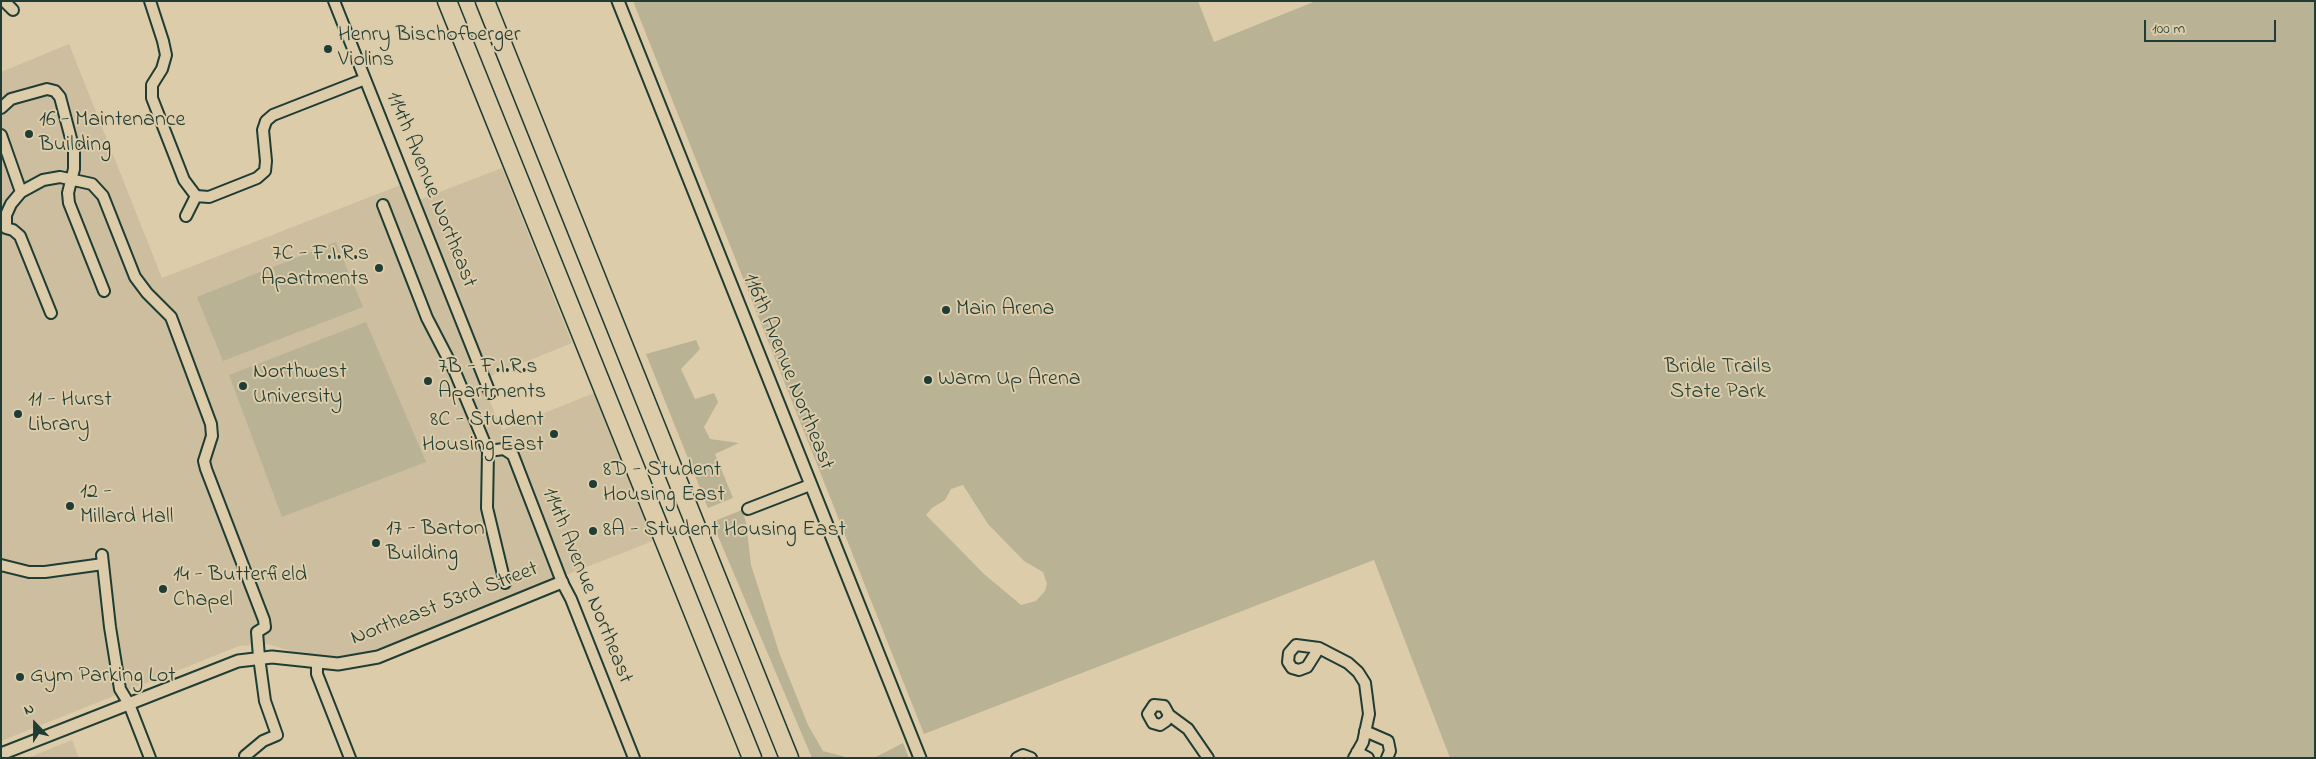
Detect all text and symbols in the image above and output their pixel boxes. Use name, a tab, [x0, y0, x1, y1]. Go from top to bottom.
scale bar	[2146, 10, 2278, 42]
text: 100 m	[2152, 18, 2185, 40]
place label: Henry Bischofberger Violins	[338, 23, 521, 74]
marker: Henry Bischofberger Violins	[322, 43, 334, 55]
street label: 114th Avenue Northeast	[379, 88, 481, 292]
place label: 16 - Maintenance Building	[39, 108, 185, 160]
marker: 16 - Maintenance Building	[23, 128, 35, 140]
place label: 7C - F.I.R.s Apartments	[261, 242, 369, 294]
marker: 7C - F.I.R.s Apartments	[373, 262, 385, 274]
street label: 116th Avenue Northeast	[736, 270, 838, 474]
place label: Main Arena	[956, 297, 1054, 323]
marker: Main Arena	[940, 304, 952, 316]
place label: 7B - F.I.R.s Apartments	[438, 355, 546, 406]
park label: Bridle Trails State Park	[1664, 355, 1772, 406]
place label: Northwest University	[253, 360, 347, 412]
place label: Warm Up Arena	[938, 367, 1081, 393]
marker: Warm Up Arena	[922, 374, 934, 386]
marker: 7B - F.I.R.s Apartments	[422, 375, 434, 387]
marker: Northwest University	[237, 380, 249, 392]
place label: 11 - Hurst Library	[28, 388, 112, 440]
marker: 11 - Hurst Library	[12, 408, 24, 420]
place label: 8C - Student Housing East	[422, 408, 544, 460]
marker: 8C - Student Housing East	[548, 428, 560, 440]
place label: 8D - Student Housing East	[603, 458, 725, 510]
marker: 8D - Student Housing East	[587, 478, 599, 490]
place label: 12 - Millard Hall	[80, 480, 173, 532]
street label: 114th Avenue Northeast	[535, 484, 637, 688]
marker: 12 - Millard Hall	[64, 500, 76, 512]
place label: 17 - Barton Building	[386, 517, 484, 568]
place label: 8A - Student Housing East	[603, 518, 846, 544]
marker: 8A - Student Housing East	[587, 525, 599, 537]
marker: 17 - Barton Building	[370, 537, 382, 549]
street label: Northeast 53rd Street	[348, 557, 542, 653]
place label: 14 - Butterfield Chapel	[173, 563, 307, 614]
marker: 14 - Butterfield Chapel	[157, 583, 169, 595]
place label: Gym Parking Lot	[30, 664, 176, 690]
marker: Gym Parking Lot	[14, 671, 26, 683]
text: N	[21, 698, 38, 721]
north arrow	[10, 699, 60, 749]

